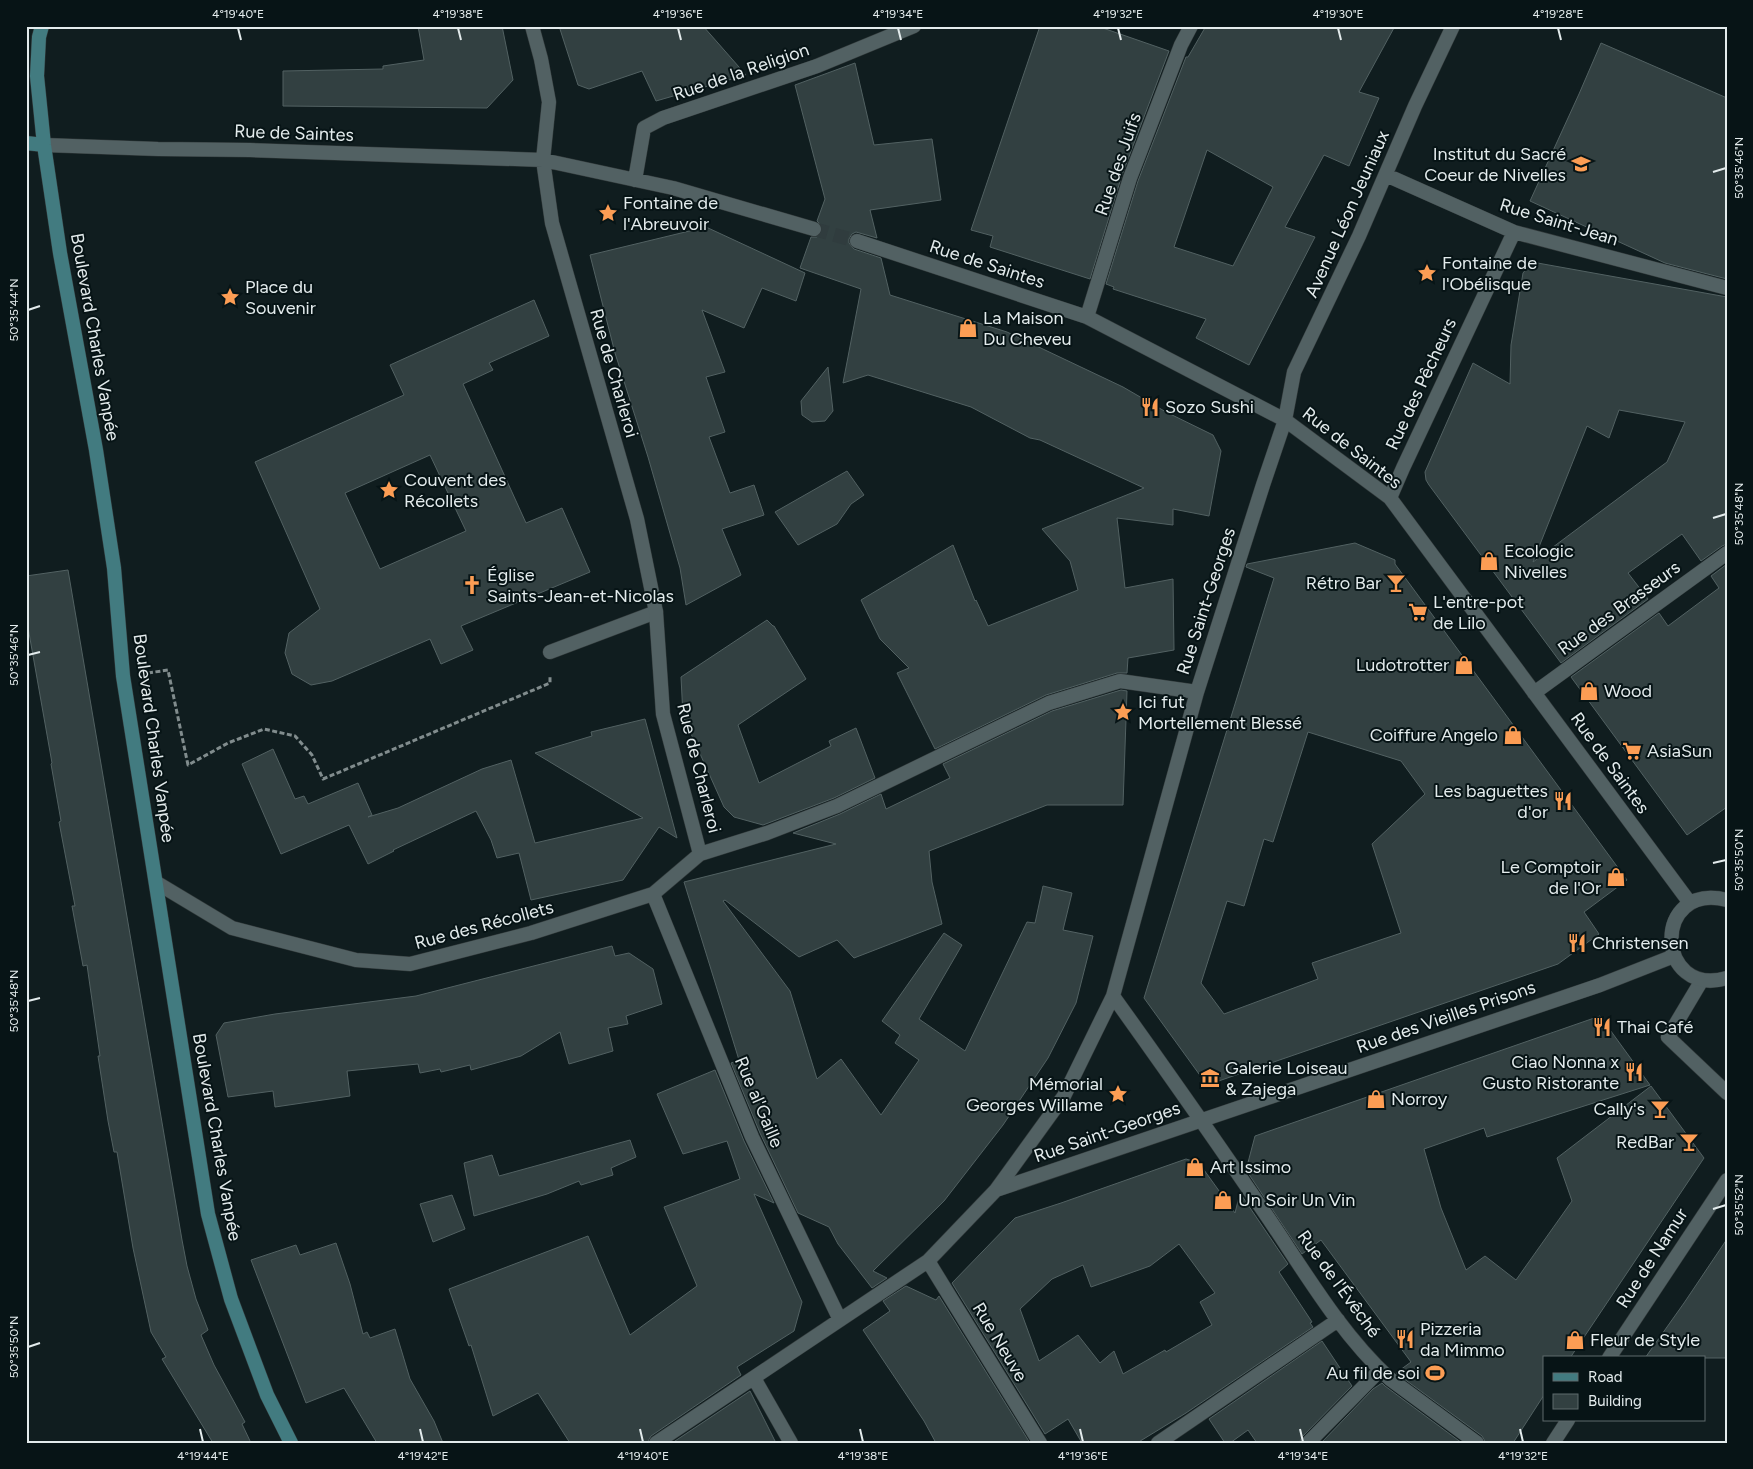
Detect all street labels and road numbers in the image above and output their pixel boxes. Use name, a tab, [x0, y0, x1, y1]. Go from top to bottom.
street label: Rue de la Religion	[670, 38, 812, 106]
street label: Rue des Juifs	[1090, 110, 1146, 218]
street label: Rue de Saintes	[234, 120, 354, 146]
street label: Avenue Léon Jeuniaux	[1300, 127, 1394, 301]
street label: Rue Saint-Jean	[1497, 194, 1621, 250]
street label: Boulevard Charles Vanpée	[66, 231, 124, 443]
street label: Rue de Saintes	[927, 235, 1047, 293]
street label: Rue de Charleroi	[585, 306, 643, 440]
street label: Rue des Pêcheurs	[1381, 315, 1461, 453]
street label: Rue de Saintes	[1298, 402, 1406, 494]
street label: Rue Saint-Georges	[1172, 525, 1240, 677]
street label: Rue des Brasseurs	[1553, 556, 1685, 660]
street label: Boulevard Charles Vanpée	[128, 632, 180, 844]
street label: Rue de Charleroi	[672, 701, 726, 835]
street label: Rue de Saintes	[1566, 708, 1654, 818]
street label: Rue des Récollets	[412, 896, 556, 954]
street label: Rue des Vieilles Prisons	[1354, 976, 1538, 1058]
street label: Boulevard Charles Vanpée	[188, 1031, 246, 1243]
street label: Rue al'Gaille	[730, 1053, 788, 1151]
street label: Rue Saint-Georges	[1031, 1097, 1183, 1167]
street label: Rue de Namur	[1611, 1204, 1693, 1312]
street label: Rue de l'Évêché	[1293, 1226, 1385, 1342]
street label: Rue Neuve	[968, 1298, 1032, 1386]

